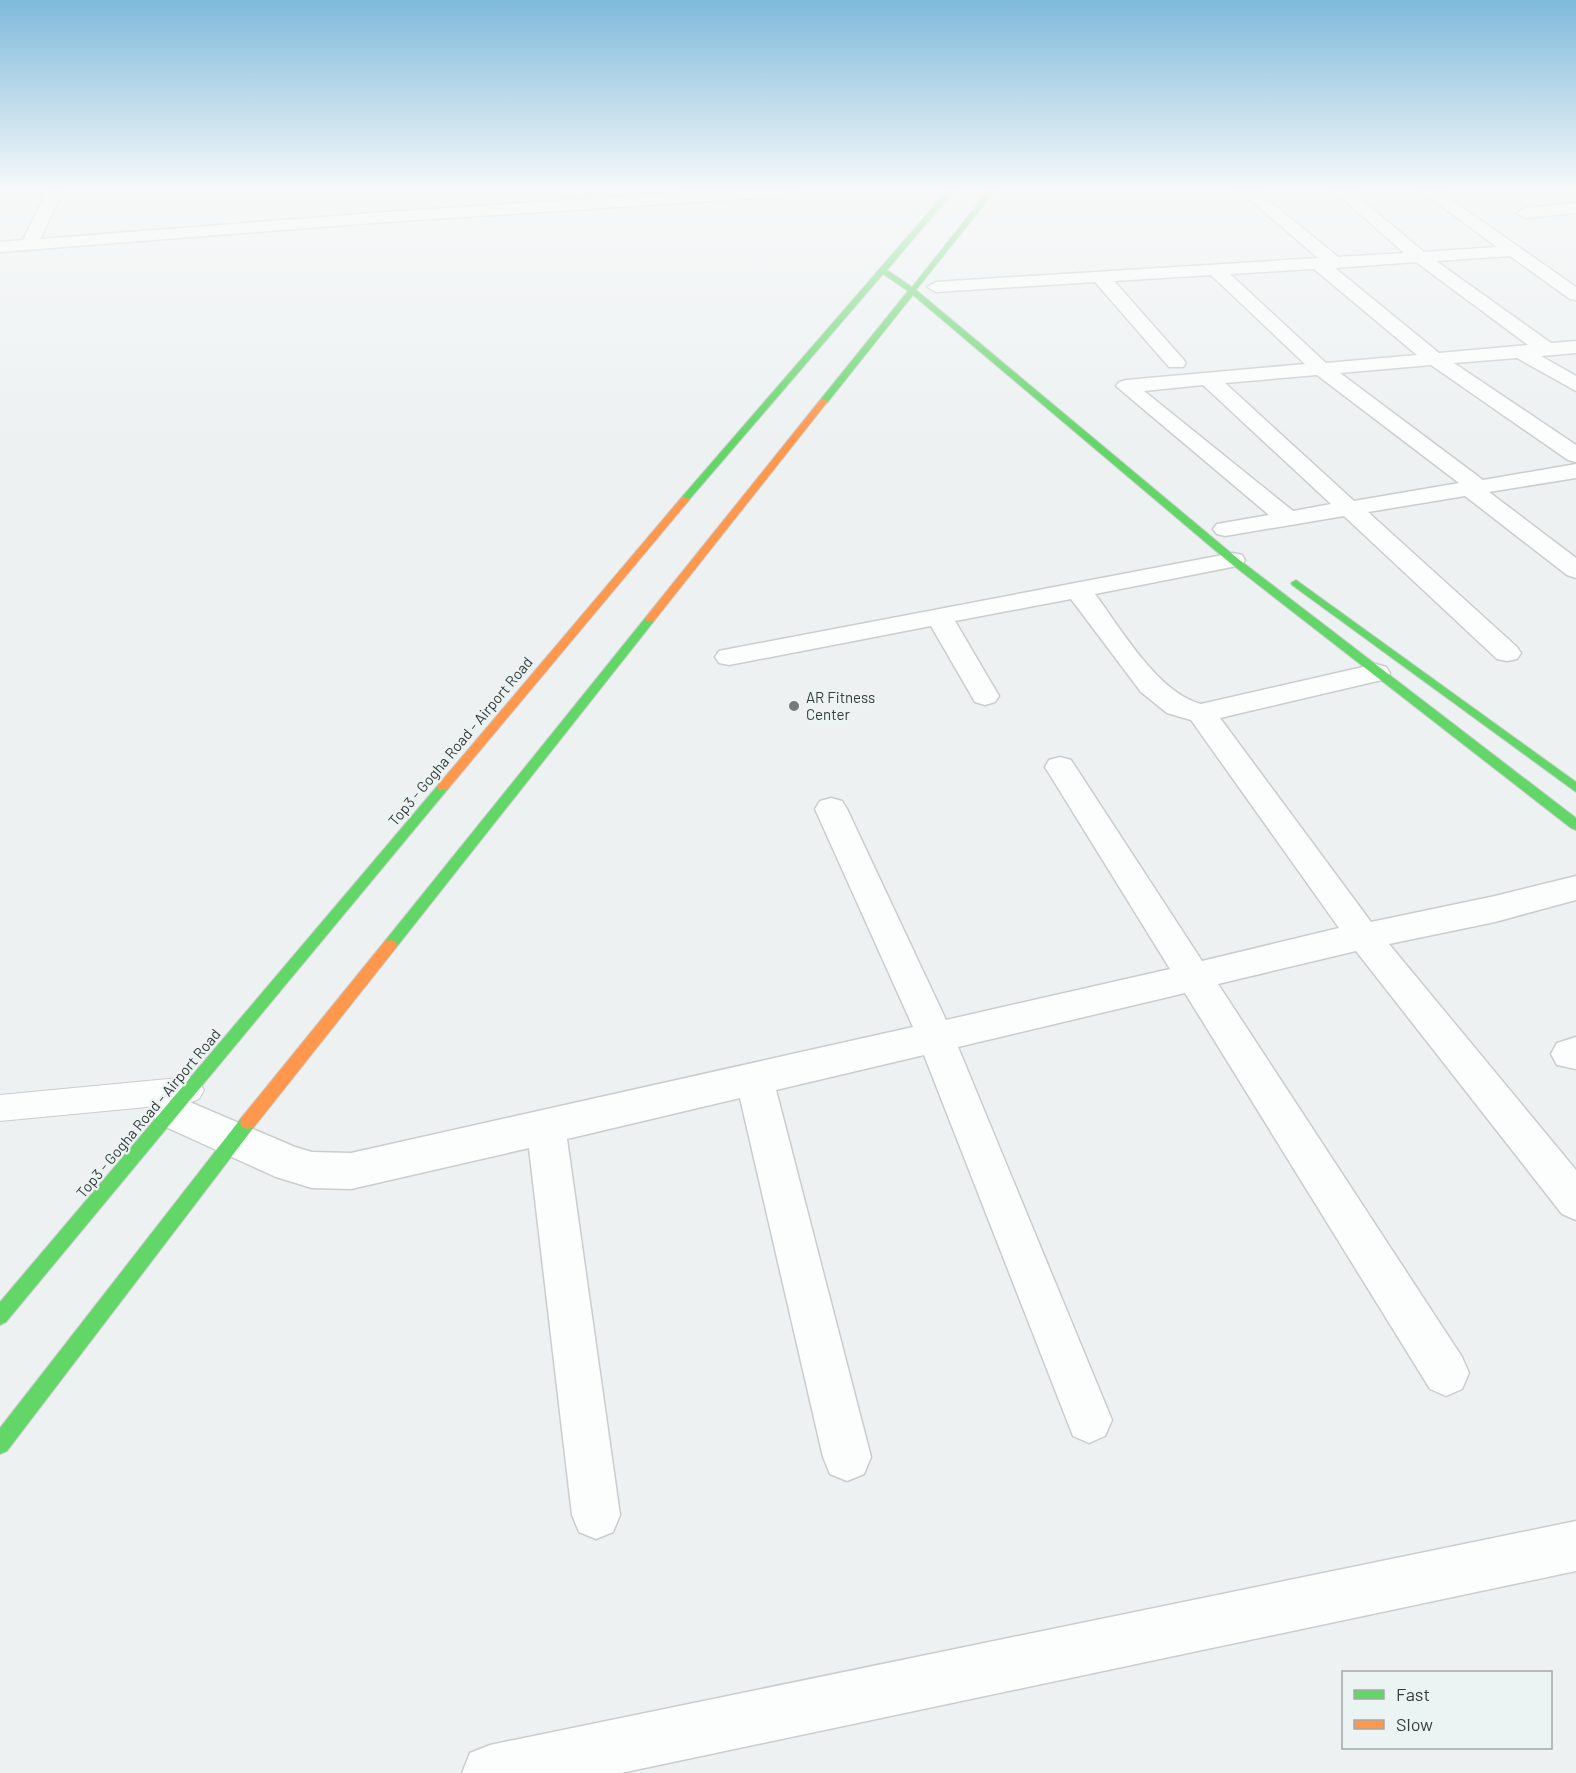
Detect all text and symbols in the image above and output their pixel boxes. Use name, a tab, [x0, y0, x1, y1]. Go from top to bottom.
street label: Top3 - Gogha Road - Airport Road	[384, 653, 536, 829]
place label: AR Fitness Center	[806, 688, 875, 723]
marker: AR Fitness Center	[787, 699, 801, 713]
street label: Top3 - Gogha Road - Airport Road	[72, 1025, 224, 1201]
legend	[1342, 1671, 1552, 1749]
text: Fast	[1396, 1683, 1430, 1705]
text: Slow	[1396, 1713, 1433, 1735]

